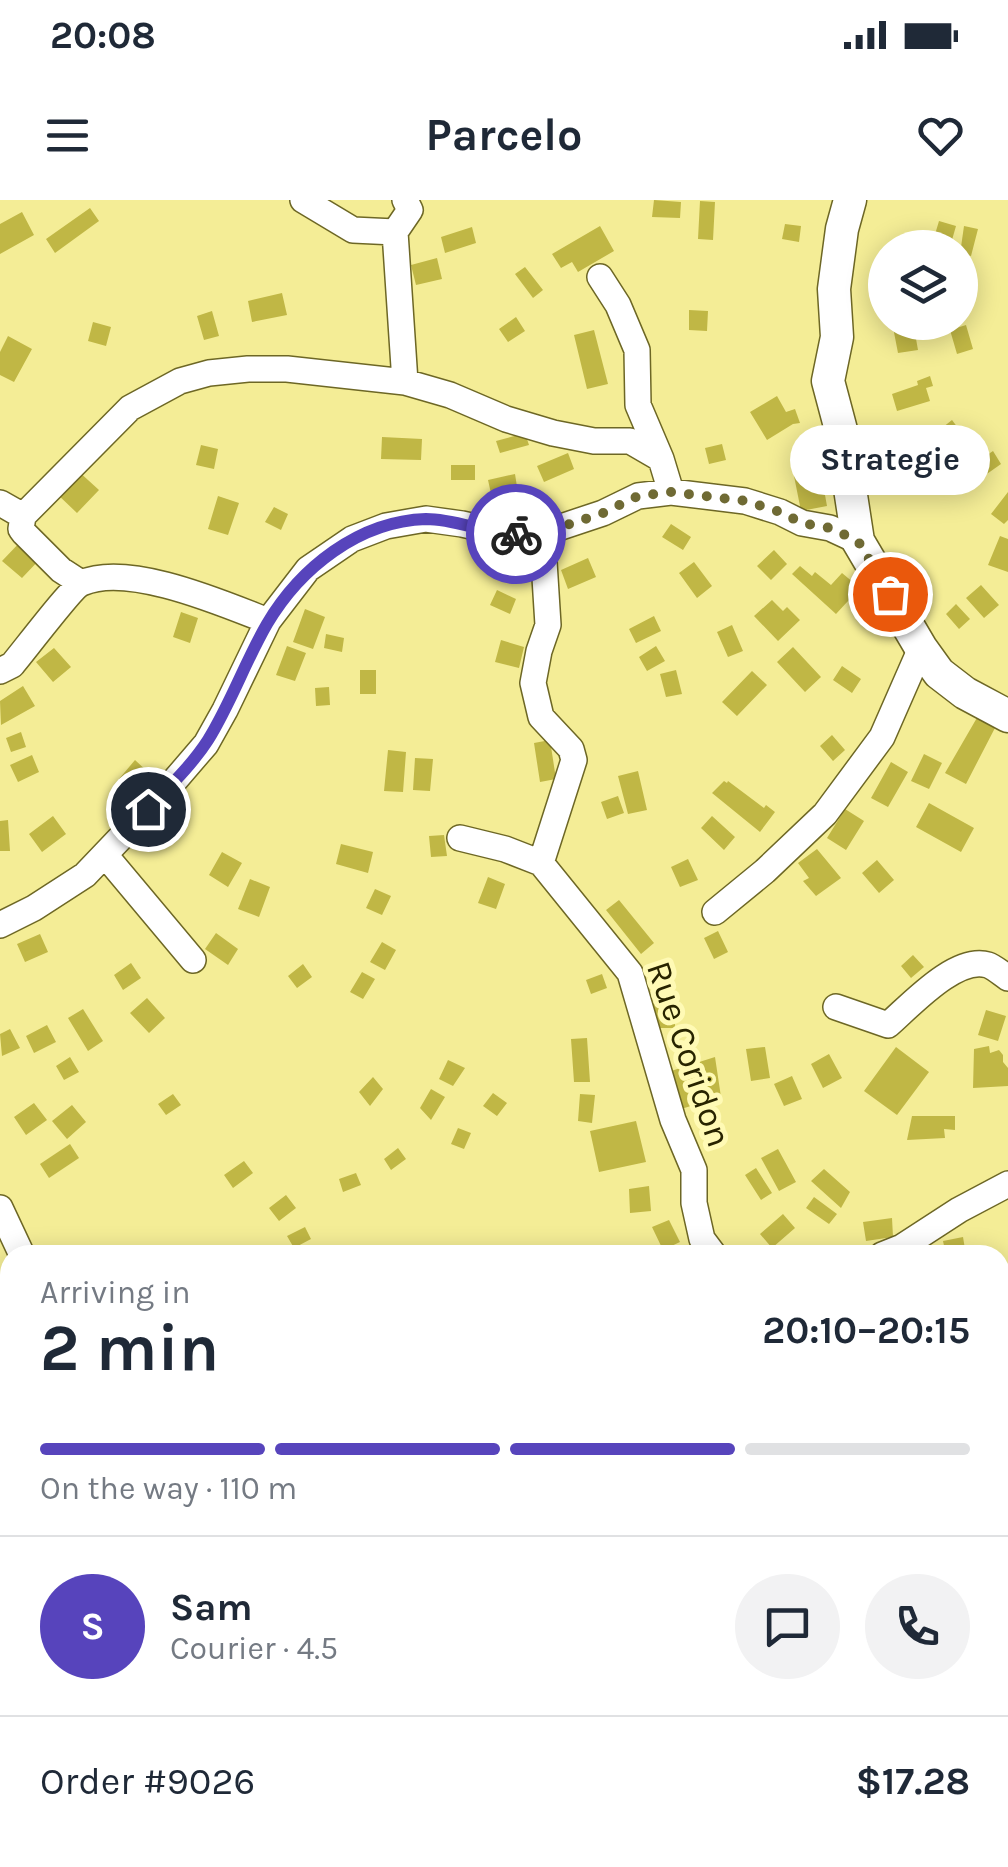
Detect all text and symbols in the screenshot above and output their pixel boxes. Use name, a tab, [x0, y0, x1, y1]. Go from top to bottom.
text: 20:08	[50, 13, 156, 58]
icon: menu	[40, 108, 95, 163]
icon: heart	[913, 108, 968, 163]
text: Parcelo	[426, 109, 582, 161]
map controls	[868, 230, 978, 340]
button: layers	[868, 230, 978, 340]
callout: Strategie	[790, 424, 990, 494]
text: Strategie	[820, 441, 960, 478]
courier	[466, 484, 566, 584]
icon: bike	[489, 507, 544, 562]
pin	[848, 552, 933, 637]
icon: bag	[863, 567, 918, 622]
pin	[106, 767, 191, 852]
icon: home	[121, 782, 176, 837]
street label: Rue Coridon	[638, 956, 740, 1152]
text: Arriving in	[40, 1274, 191, 1311]
text: 20:10–20:15	[762, 1308, 970, 1353]
text: 2 min	[40, 1310, 219, 1386]
text: On the way · 110 m	[40, 1470, 297, 1507]
button: chat	[735, 1574, 840, 1679]
button: phone	[865, 1574, 970, 1679]
text: Sam	[170, 1585, 253, 1630]
text: S	[80, 1604, 105, 1649]
text: Courier · 4.5	[170, 1630, 338, 1667]
text: Order #9026	[40, 1759, 255, 1804]
text: $17.28	[856, 1759, 970, 1804]

